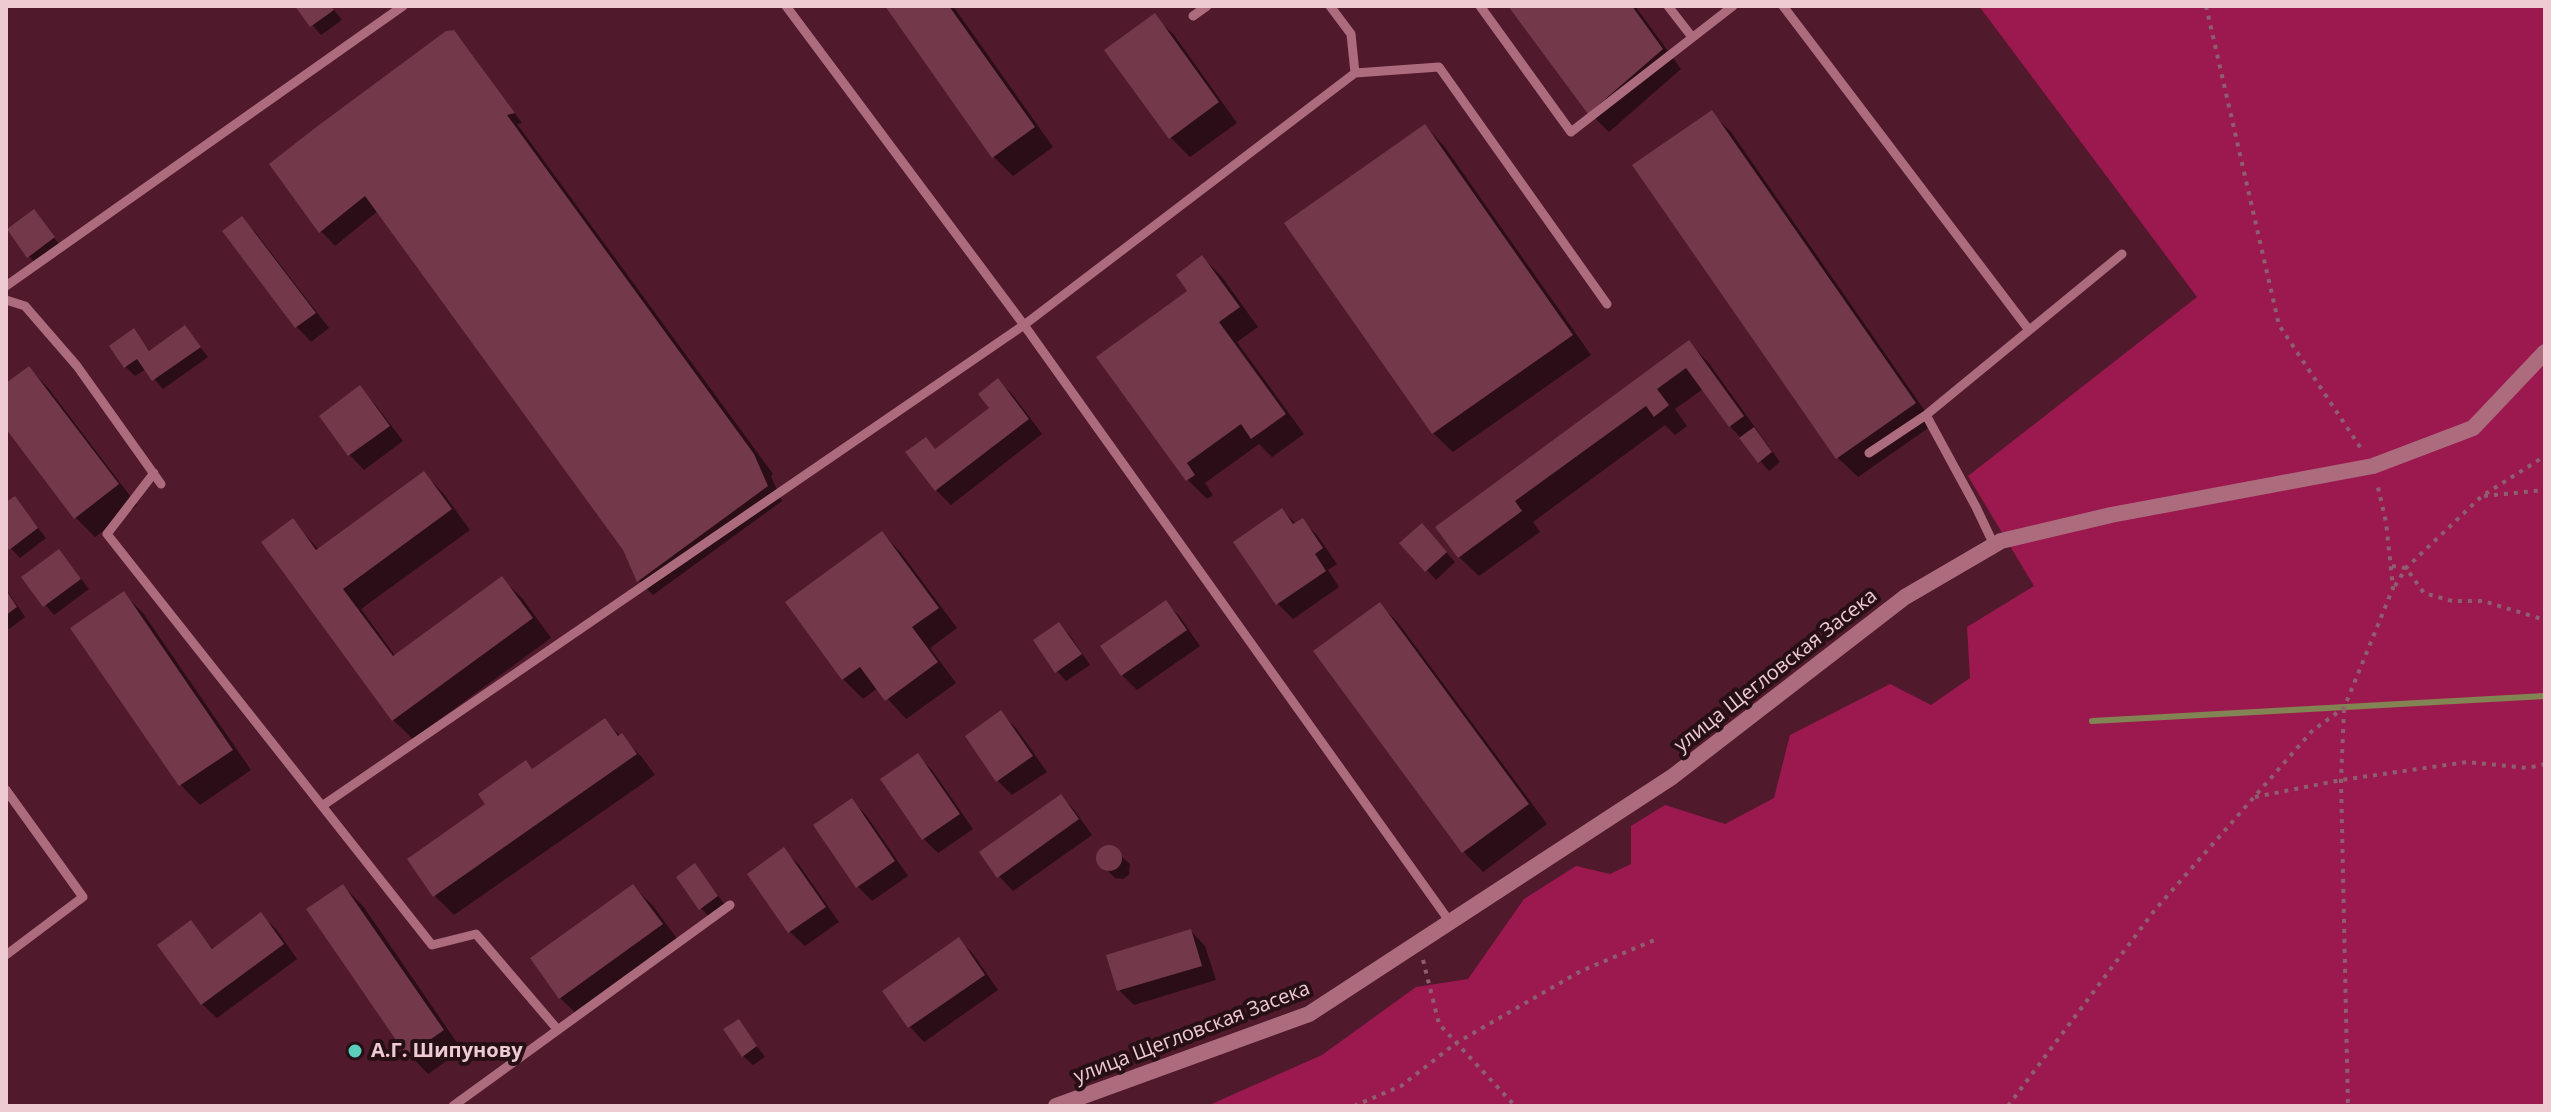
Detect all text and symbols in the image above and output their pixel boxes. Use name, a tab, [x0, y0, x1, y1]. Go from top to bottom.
street label: улица Щегловская Засека	[1670, 584, 1882, 758]
street label: улица Щегловская Засека	[1071, 977, 1313, 1089]
place label: А.Г. Шипунову	[371, 1039, 523, 1063]
marker: А.Г. Шипунову	[346, 1042, 364, 1060]

